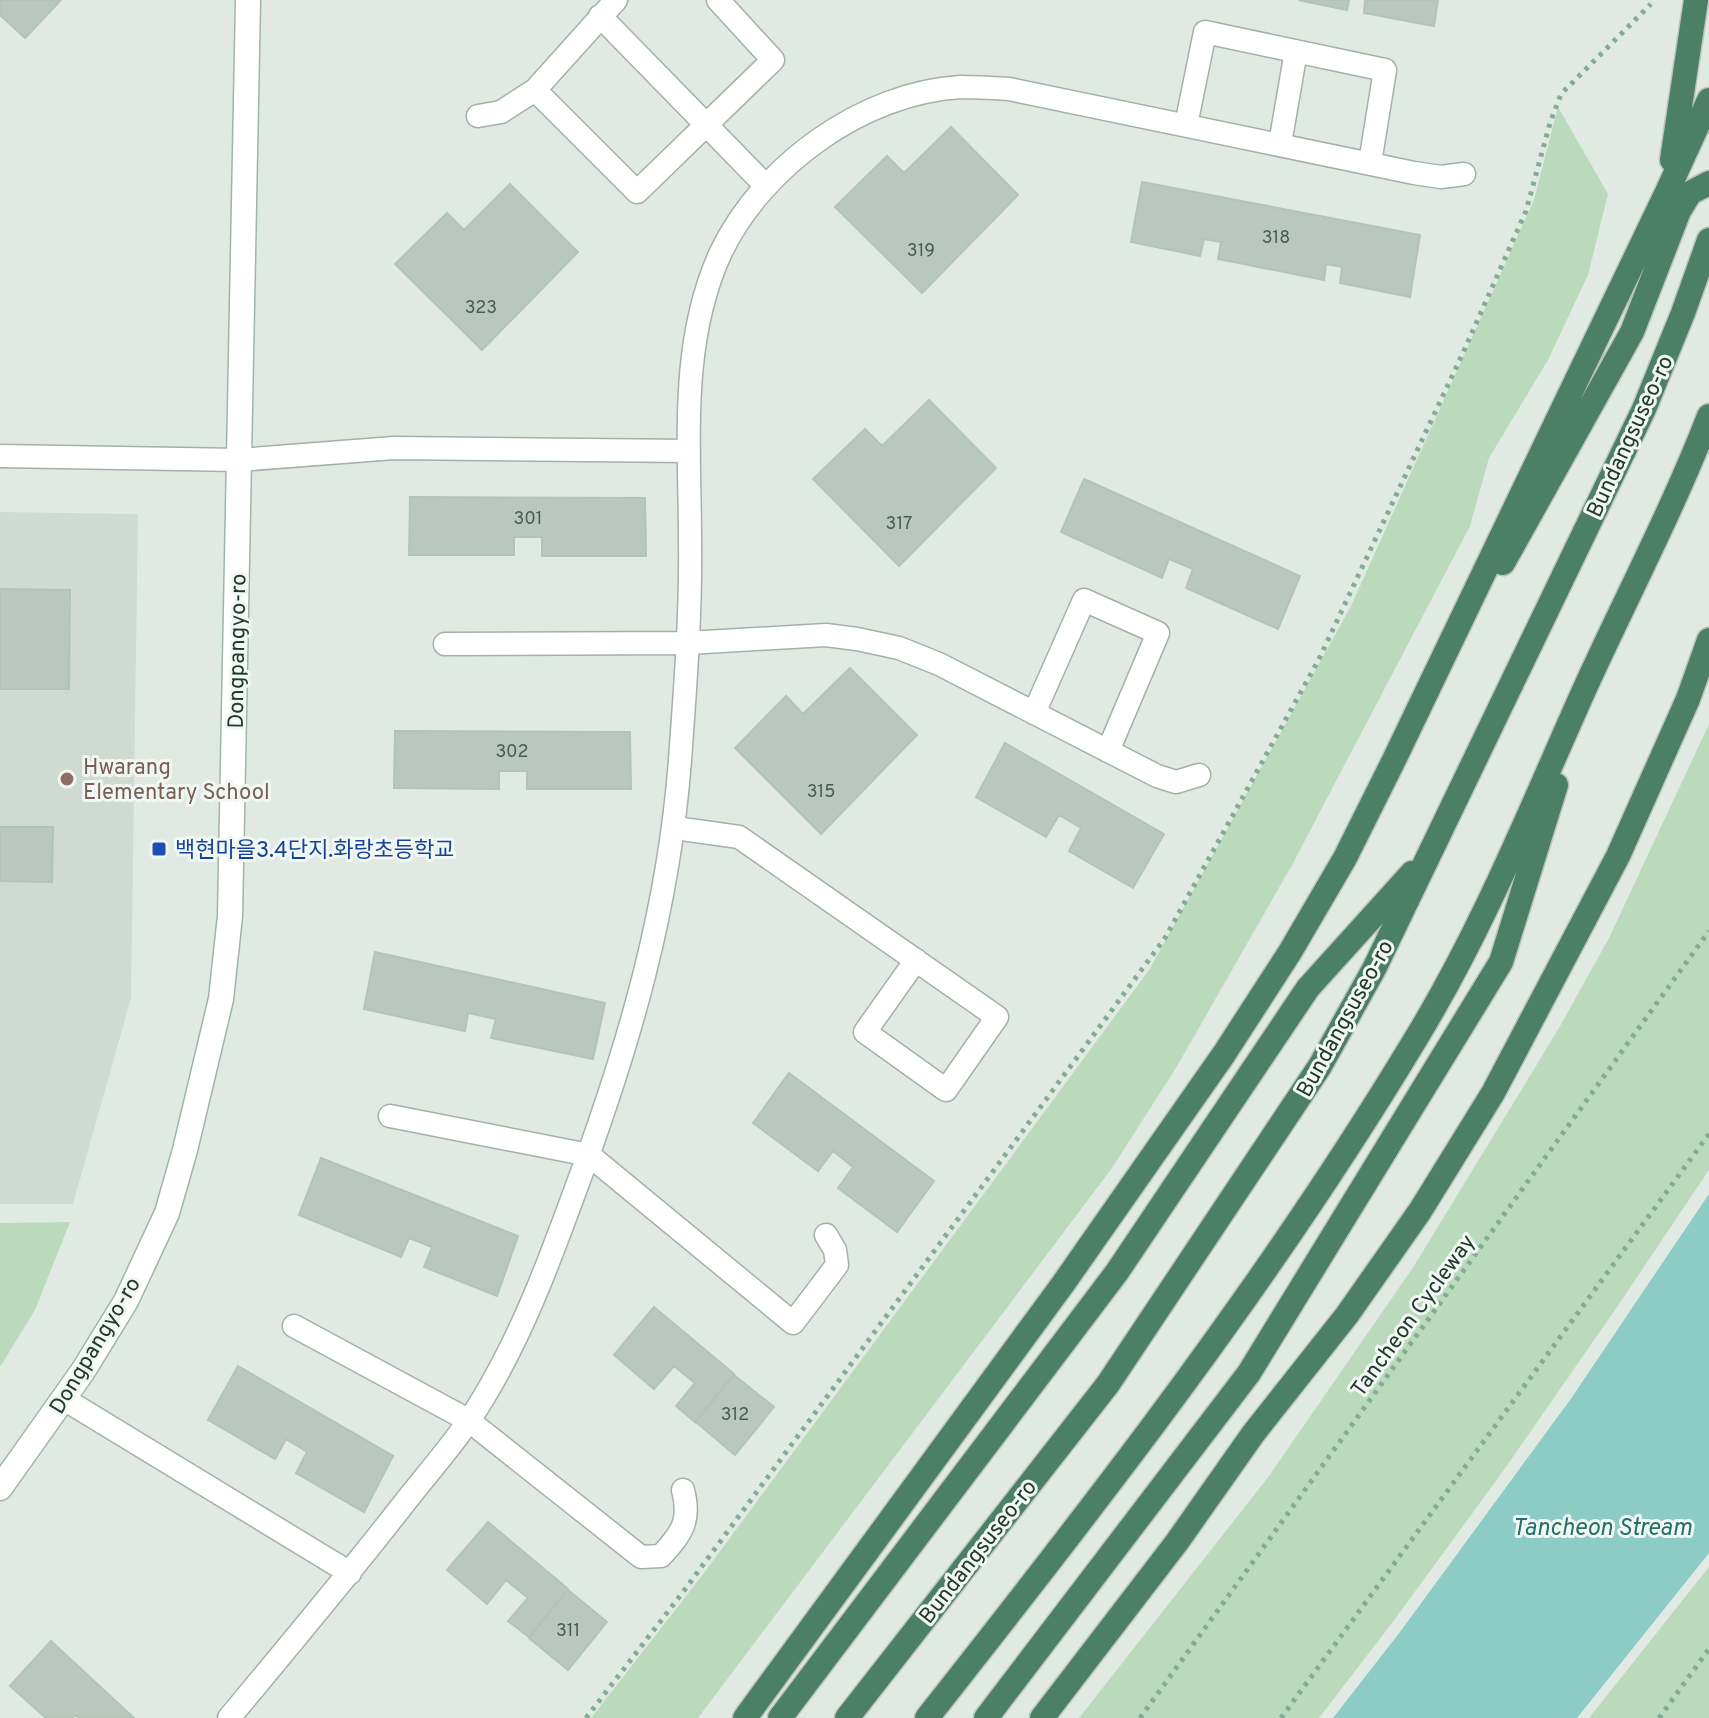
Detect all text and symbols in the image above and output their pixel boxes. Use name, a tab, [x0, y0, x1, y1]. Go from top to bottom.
house number: 318	[1262, 227, 1290, 250]
house number: 319	[907, 240, 935, 263]
house number: 323	[465, 297, 497, 320]
street label: Bundangsuseo-ro	[1582, 352, 1681, 522]
house number: 301	[514, 508, 542, 531]
house number: 317	[886, 513, 912, 536]
street label: Dongpangyo-ro	[224, 573, 253, 729]
house number: 302	[495, 741, 529, 764]
place label: Hwarang Elementary School	[83, 755, 270, 807]
marker: Hwarang Elementary School	[58, 770, 76, 788]
house number: 315	[807, 781, 835, 804]
place label: 백현마을3.4단지.화랑초등학교	[175, 838, 455, 865]
marker: 백현마을3.4단지.화랑초등학교	[150, 840, 168, 858]
street label: Bundangsuseo-ro	[1292, 936, 1400, 1102]
street label: Tancheon Cycleway	[1346, 1230, 1482, 1403]
street label: Dongpangyo-ro	[45, 1273, 148, 1420]
house number: 312	[721, 1404, 749, 1427]
street label: Bundangsuseo-ro	[914, 1475, 1044, 1630]
water label: Tancheon Stream	[1512, 1514, 1692, 1544]
house number: 311	[556, 1620, 580, 1643]

